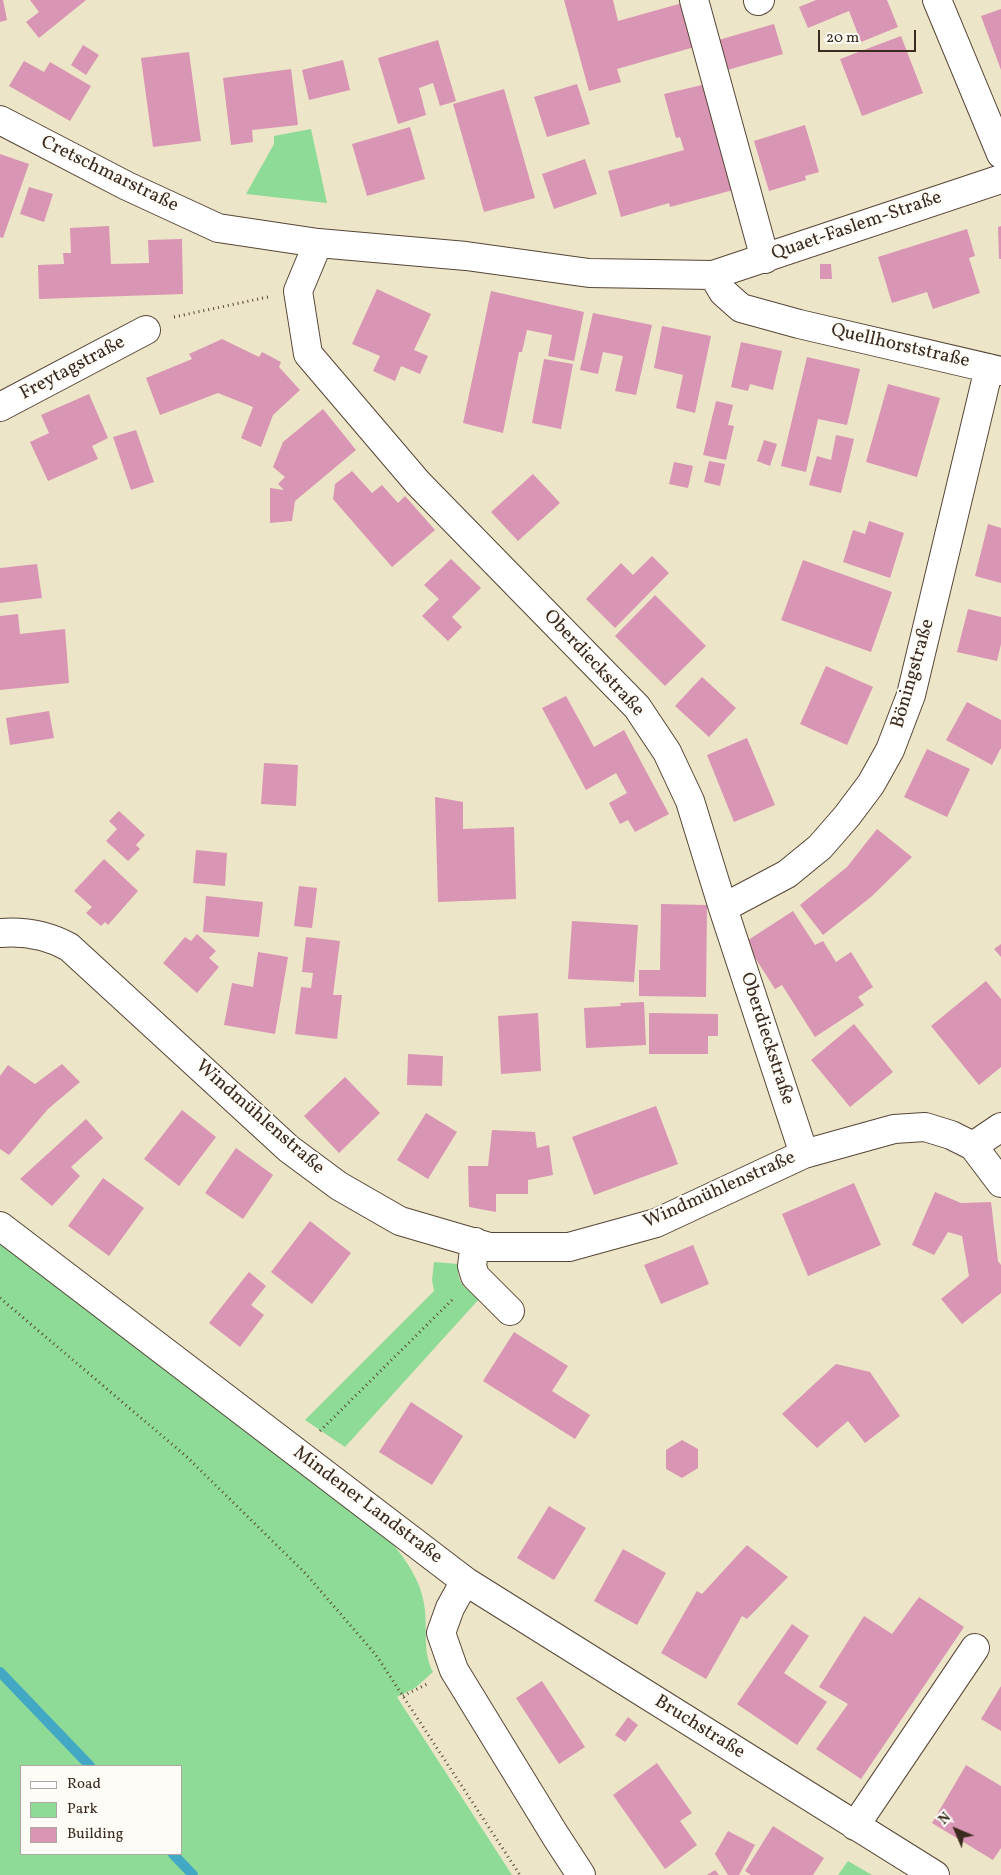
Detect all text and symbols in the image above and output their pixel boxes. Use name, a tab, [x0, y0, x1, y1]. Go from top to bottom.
scale bar	[821, 20, 918, 52]
text: 20 m	[826, 28, 859, 49]
street label: Cretschmarstraße	[36, 132, 182, 218]
street label: Quaet-Faslem-Straße	[769, 187, 945, 267]
street label: Quellhorststraße	[828, 320, 972, 374]
street label: Freytagstraße	[17, 332, 129, 406]
street label: Oberdieckstraße	[538, 606, 648, 722]
street label: Böningstraße	[888, 617, 940, 731]
street label: Oberdieckstraße	[734, 970, 798, 1108]
street label: Windmühlenstraße	[190, 1056, 328, 1180]
street label: Windmühlenstraße	[641, 1147, 799, 1235]
street label: Mindener Landstraße	[288, 1442, 446, 1570]
street label: Bruchstraße	[650, 1691, 748, 1765]
legend	[20, 1765, 182, 1855]
text: Road	[67, 1774, 101, 1795]
text: Park	[67, 1799, 98, 1820]
north arrow	[931, 1805, 981, 1855]
text: N	[935, 1809, 955, 1829]
text: Building	[67, 1824, 123, 1845]

